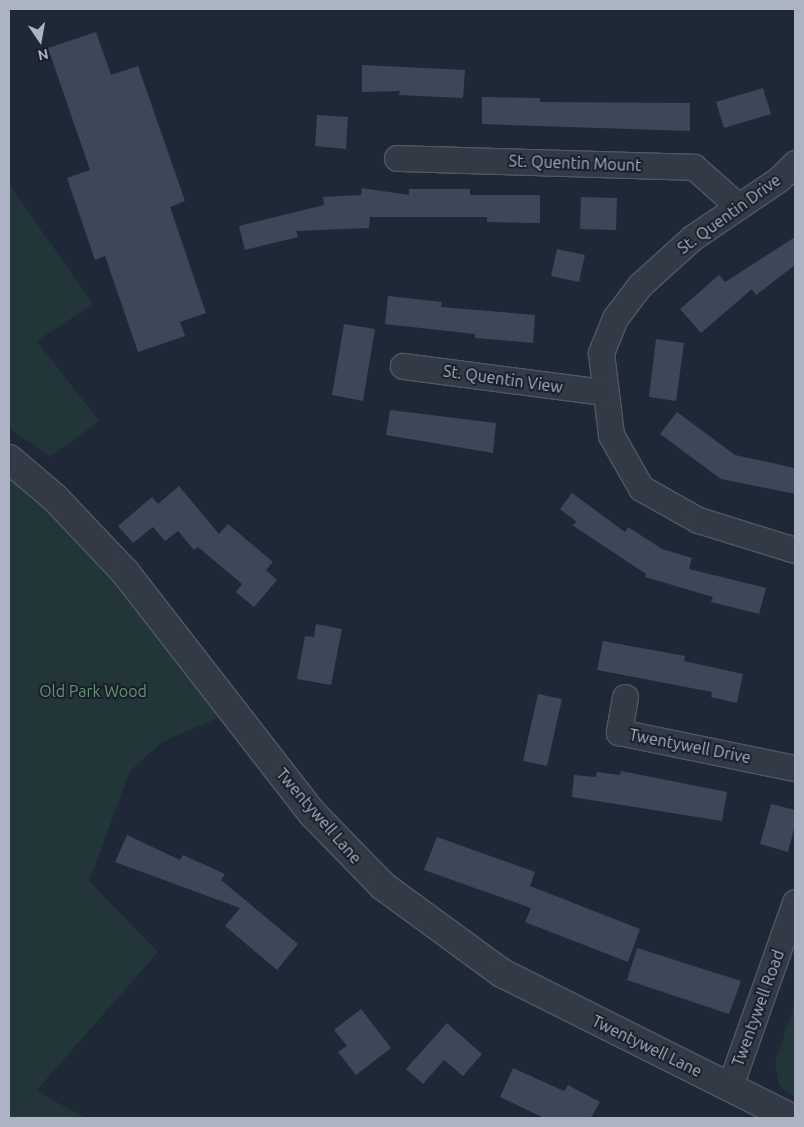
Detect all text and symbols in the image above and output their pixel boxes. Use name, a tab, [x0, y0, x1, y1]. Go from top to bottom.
north arrow	[15, 15, 65, 65]
text: N	[36, 46, 50, 64]
street label: St. Quentin Mount	[508, 151, 642, 175]
street label: St. Quentin Drive	[674, 170, 784, 258]
street label: St. Quentin View	[442, 361, 564, 397]
park label: Old Park Wood	[39, 681, 147, 701]
street label: Twentywell Drive	[628, 725, 752, 767]
street label: Twentywell Lane	[272, 764, 366, 868]
street label: Twentywell Road	[728, 947, 788, 1069]
street label: Twentywell Lane	[589, 1011, 705, 1081]

